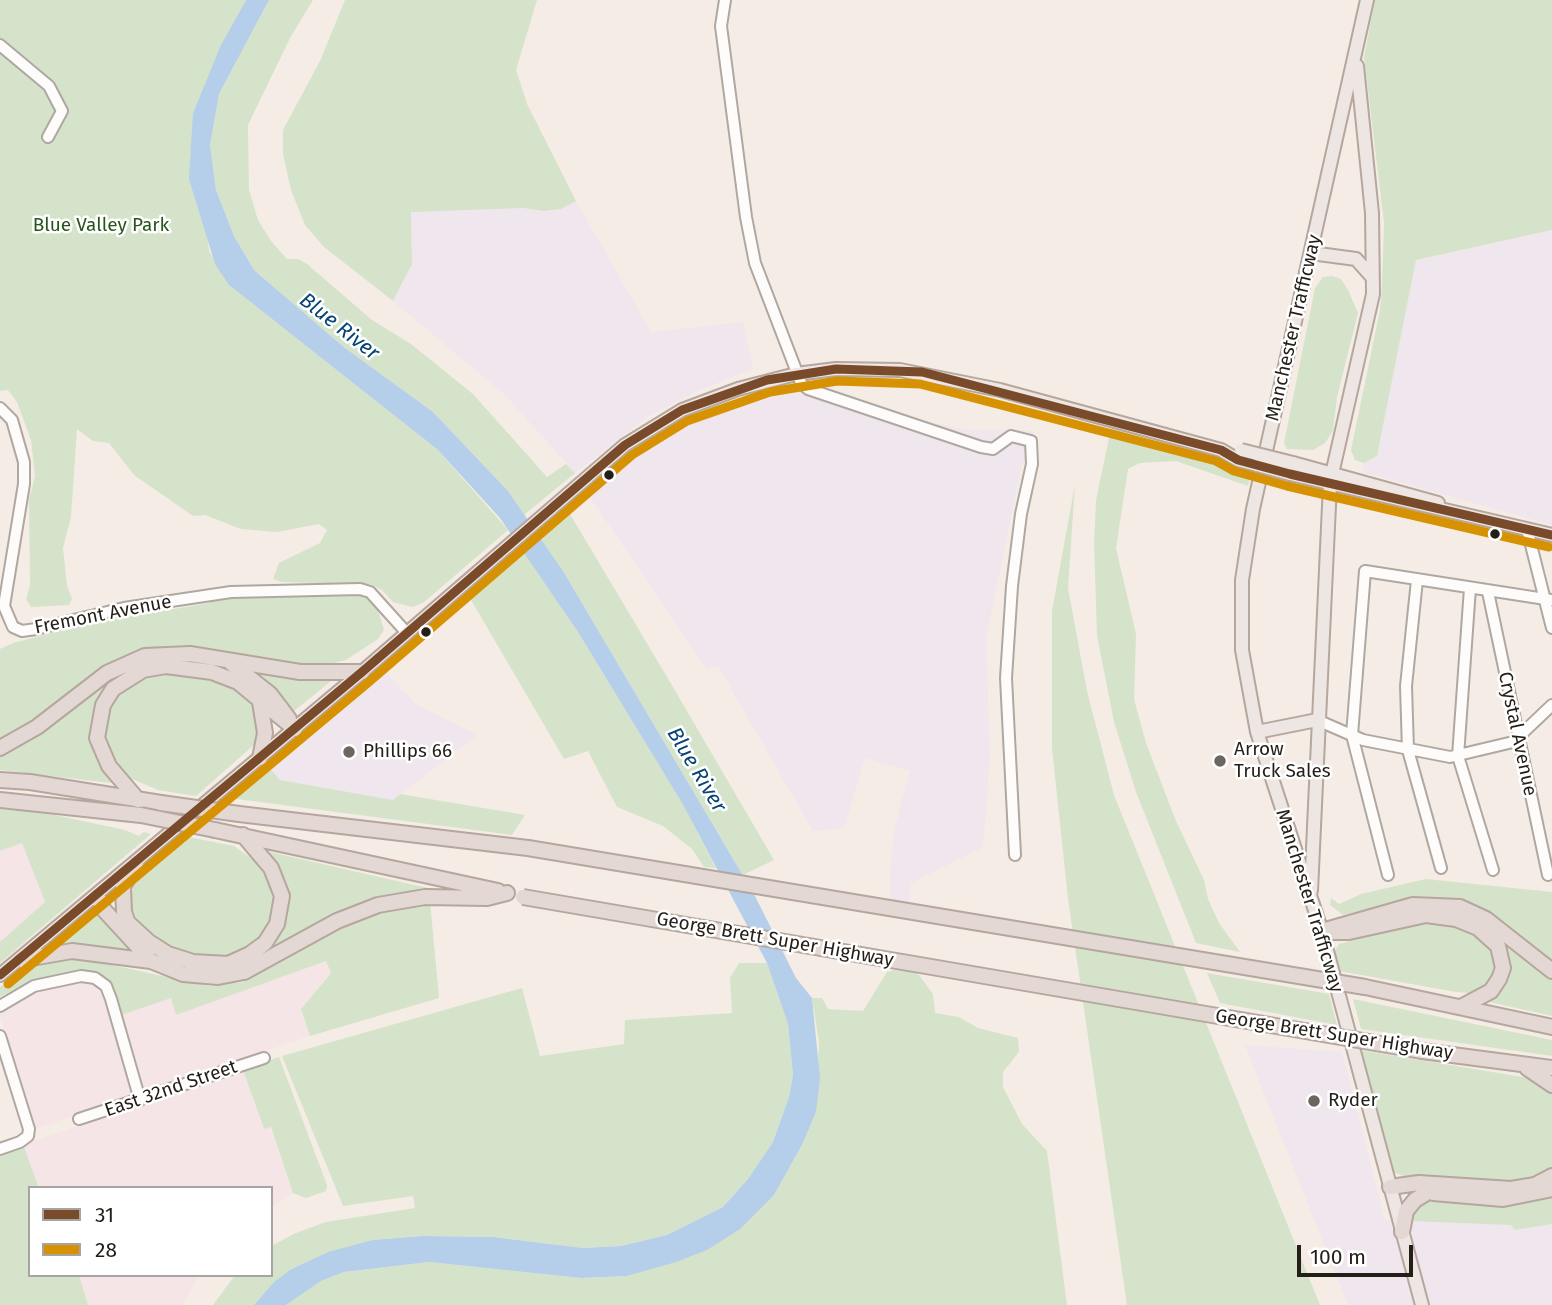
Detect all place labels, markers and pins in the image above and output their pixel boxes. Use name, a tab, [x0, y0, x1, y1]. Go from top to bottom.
unlabelled marker	[602, 468, 616, 482]
unlabelled marker	[1488, 527, 1502, 541]
unlabelled marker	[419, 625, 433, 639]
place label: Arrow Truck Sales	[1234, 739, 1331, 783]
place label: Phillips 66	[363, 741, 452, 763]
marker: Phillips 66	[341, 744, 357, 760]
marker: Arrow Truck Sales	[1212, 753, 1228, 769]
place label: Ryder	[1328, 1090, 1378, 1112]
marker: Ryder	[1306, 1093, 1322, 1109]

